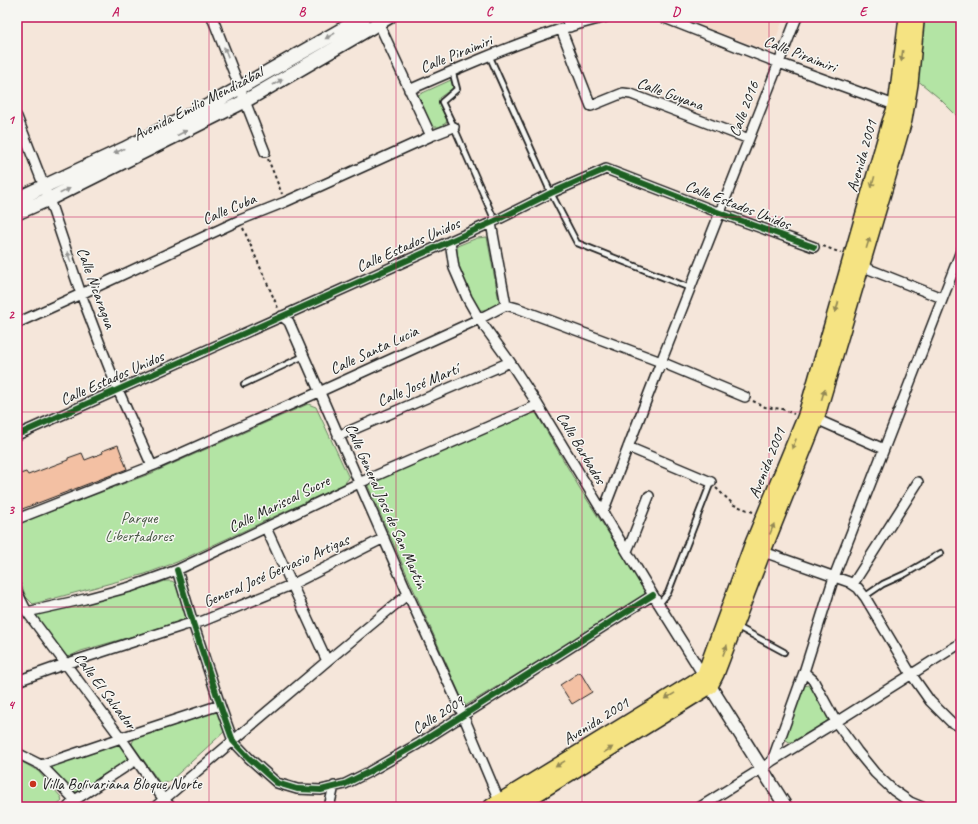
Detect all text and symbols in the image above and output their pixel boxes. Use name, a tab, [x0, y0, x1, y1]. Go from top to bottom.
text: A	[112, 4, 120, 20]
text: B	[299, 4, 307, 20]
text: C	[486, 4, 494, 20]
text: D	[672, 4, 681, 20]
text: E	[860, 4, 869, 20]
street label: Calle Piraimiri	[417, 30, 497, 78]
street label: Calle Piraimiri	[761, 31, 841, 78]
one-way arrow	[324, 33, 336, 40]
one-way arrow	[223, 46, 229, 58]
one-way arrow	[899, 50, 905, 62]
street label: Avenida Emilio Mendizábal	[130, 61, 269, 145]
street label: Calle Guyana	[634, 73, 707, 116]
one-way arrow	[272, 78, 284, 85]
street label: Calle 2016	[724, 78, 764, 140]
text: 1	[8, 112, 16, 128]
street label: Avenida 2001	[842, 117, 882, 194]
one-way arrow	[176, 130, 187, 136]
one-way arrow	[113, 148, 125, 154]
street label: Calle Estados Unidos	[682, 176, 795, 235]
one-way arrow	[870, 176, 876, 188]
one-way arrow	[59, 188, 71, 194]
street label: Calle Cuba	[199, 188, 260, 229]
street label: Calle Estados Unidos	[353, 213, 464, 277]
one-way arrow	[865, 237, 871, 249]
street label: Calle Nicaragua	[72, 245, 120, 332]
one-way arrow	[65, 251, 71, 263]
one-way arrow	[834, 301, 840, 313]
text: 2	[8, 307, 15, 323]
street label: Calle Santa Lucia	[327, 320, 422, 379]
street label: Calle Estados Unidos	[57, 346, 168, 410]
street label: Calle José Martí	[374, 358, 465, 411]
one-way arrow	[820, 388, 826, 400]
street label: Calle Barbados	[552, 408, 611, 489]
street label: Calle General José de San Martín	[341, 420, 432, 592]
street label: Avenida 2001	[744, 424, 790, 501]
one-way arrow	[790, 439, 796, 451]
street label: Calle Mariscal Sucre	[225, 470, 335, 537]
text: 3	[8, 502, 15, 518]
park label: Parque Libertadores	[105, 508, 175, 546]
one-way arrow	[769, 524, 775, 535]
street label: General José Gervasio Artigas	[200, 529, 353, 612]
one-way arrow	[722, 644, 728, 656]
street label: Calle El Salvador	[70, 649, 142, 735]
street label: Calle 2009	[408, 690, 469, 739]
street label: Avenida 2001	[559, 692, 633, 749]
one-way arrow	[664, 693, 676, 700]
text: 4	[8, 697, 16, 713]
one-way arrow	[602, 746, 614, 753]
one-way arrow	[554, 761, 566, 768]
place label: Villa Bolivariana Bloque Norte	[41, 774, 203, 794]
marker: Villa Bolivariana Bloque Norte	[28, 779, 38, 789]

